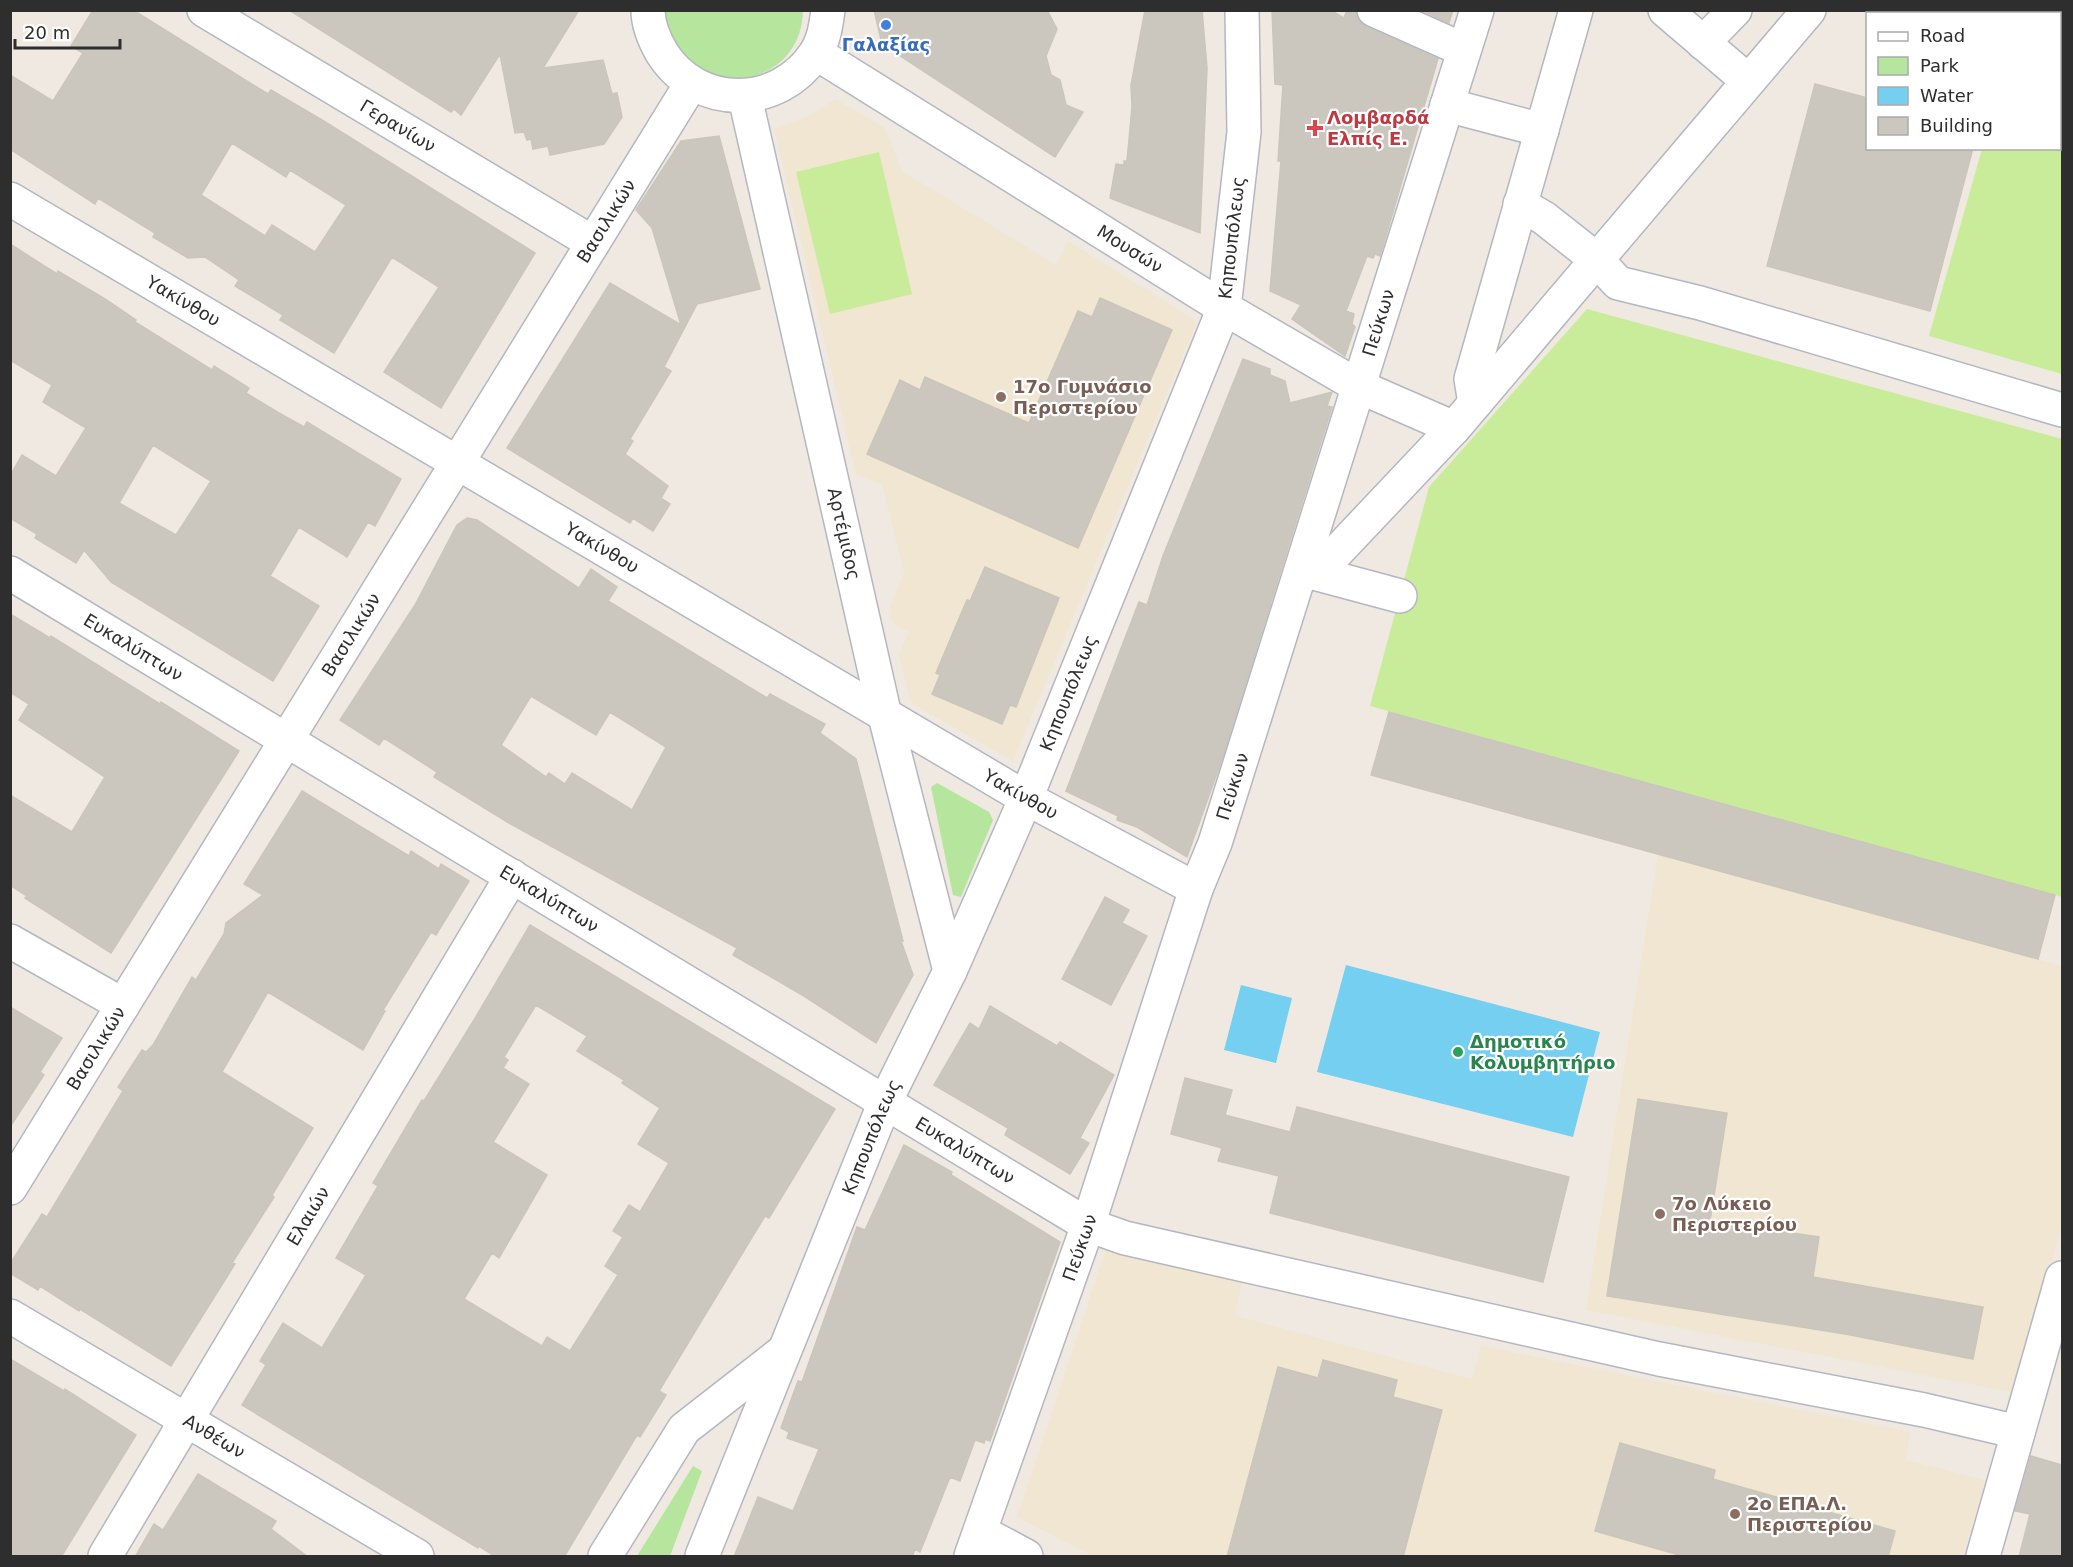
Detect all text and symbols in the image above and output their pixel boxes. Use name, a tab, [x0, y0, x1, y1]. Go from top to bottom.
scale bar	[15, 12, 120, 50]
legend	[1866, 12, 2061, 150]
marker: Γαλαξίας	[879, 18, 893, 32]
text: 20 m	[24, 22, 70, 43]
text: Road	[1920, 25, 1965, 46]
place label: Γαλαξίας	[842, 34, 930, 55]
text: Park	[1920, 55, 1959, 76]
text: Water	[1920, 85, 1974, 106]
street label: Γερανίων	[357, 95, 440, 156]
place label: Λομβαρδά Ελπίς Ε.	[1327, 107, 1429, 149]
text: Building	[1920, 115, 1993, 136]
marker: Λομβαρδά Ελπίς Ε.	[1308, 121, 1322, 135]
street label: Βασιλικών	[572, 175, 640, 267]
street label: Κηπουπόλεως	[1214, 175, 1249, 300]
street label: Μουσών	[1093, 220, 1167, 277]
street label: Υακίνθου	[142, 270, 224, 331]
street label: Πεύκων	[1358, 286, 1399, 359]
place label: 17ο Γυμνάσιο Περιστερίου	[1013, 376, 1152, 418]
marker: 17ο Γυμνάσιο Περιστερίου	[994, 390, 1008, 404]
street label: Αρτέμιδος	[824, 485, 865, 582]
street label: Υακίνθου	[561, 517, 643, 577]
street label: Βασιλικών	[317, 589, 385, 680]
street label: Ευκαλύπτων	[80, 609, 187, 685]
street label: Κηπουπόλεως	[1035, 632, 1101, 754]
street label: Πεύκων	[1212, 750, 1253, 823]
street label: Υακίνθου	[979, 764, 1062, 823]
street label: Ευκαλύπτων	[496, 861, 603, 937]
street label: Βασιλικών	[62, 1003, 129, 1094]
place label: Δημοτικό Κολυμβητήριο	[1470, 1031, 1615, 1073]
marker: Δημοτικό Κολυμβητήριο	[1451, 1045, 1465, 1059]
street label: Κηπουπόλεως	[838, 1075, 905, 1198]
street label: Ευκαλύπτων	[912, 1112, 1019, 1188]
street label: Ελαιών	[282, 1183, 334, 1249]
place label: 7ο Λύκειο Περιστερίου	[1672, 1193, 1797, 1235]
marker: 7ο Λύκειο Περιστερίου	[1653, 1207, 1667, 1221]
street label: Πεύκων	[1058, 1211, 1101, 1284]
street label: Ανθέων	[180, 1410, 249, 1462]
place label: 2ο ΕΠΑ.Λ. Περιστερίου	[1747, 1493, 1872, 1535]
marker: 2ο ΕΠΑ.Λ. Περιστερίου	[1728, 1507, 1742, 1521]

